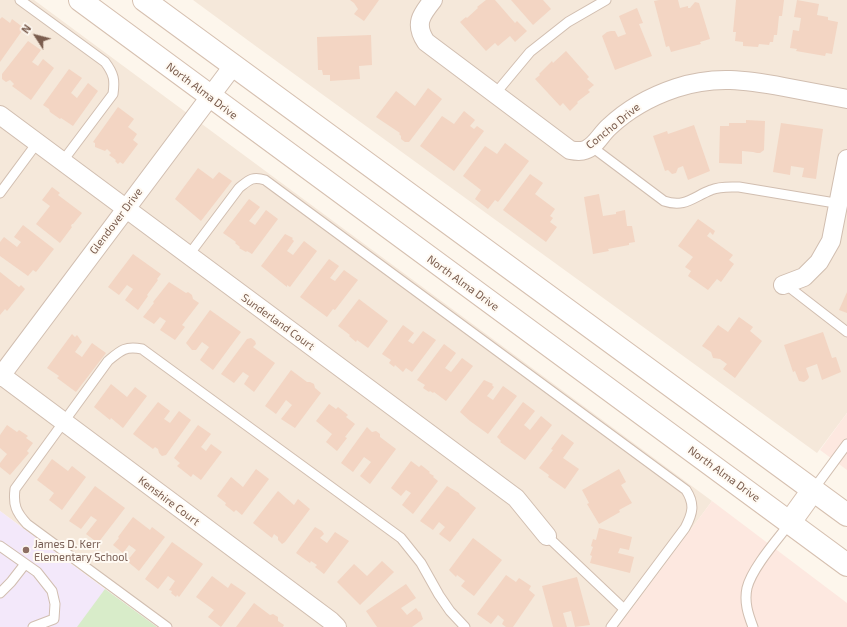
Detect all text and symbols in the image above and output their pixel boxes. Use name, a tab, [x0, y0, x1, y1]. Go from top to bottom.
north arrow	[16, 16, 56, 56]
text: N	[18, 22, 33, 36]
street label: North Alma Drive	[164, 60, 240, 122]
street label: Concho Drive	[583, 100, 643, 152]
street label: Glendover Drive	[87, 185, 145, 257]
street label: North Alma Drive	[424, 252, 502, 314]
street label: Sunderland Court	[239, 291, 317, 353]
street label: North Alma Drive	[685, 443, 763, 505]
street label: Kenshire Court	[136, 474, 202, 528]
place label: James D. Kerr Elementary School	[34, 537, 128, 563]
marker: James D. Kerr Elementary School	[21, 545, 31, 555]

